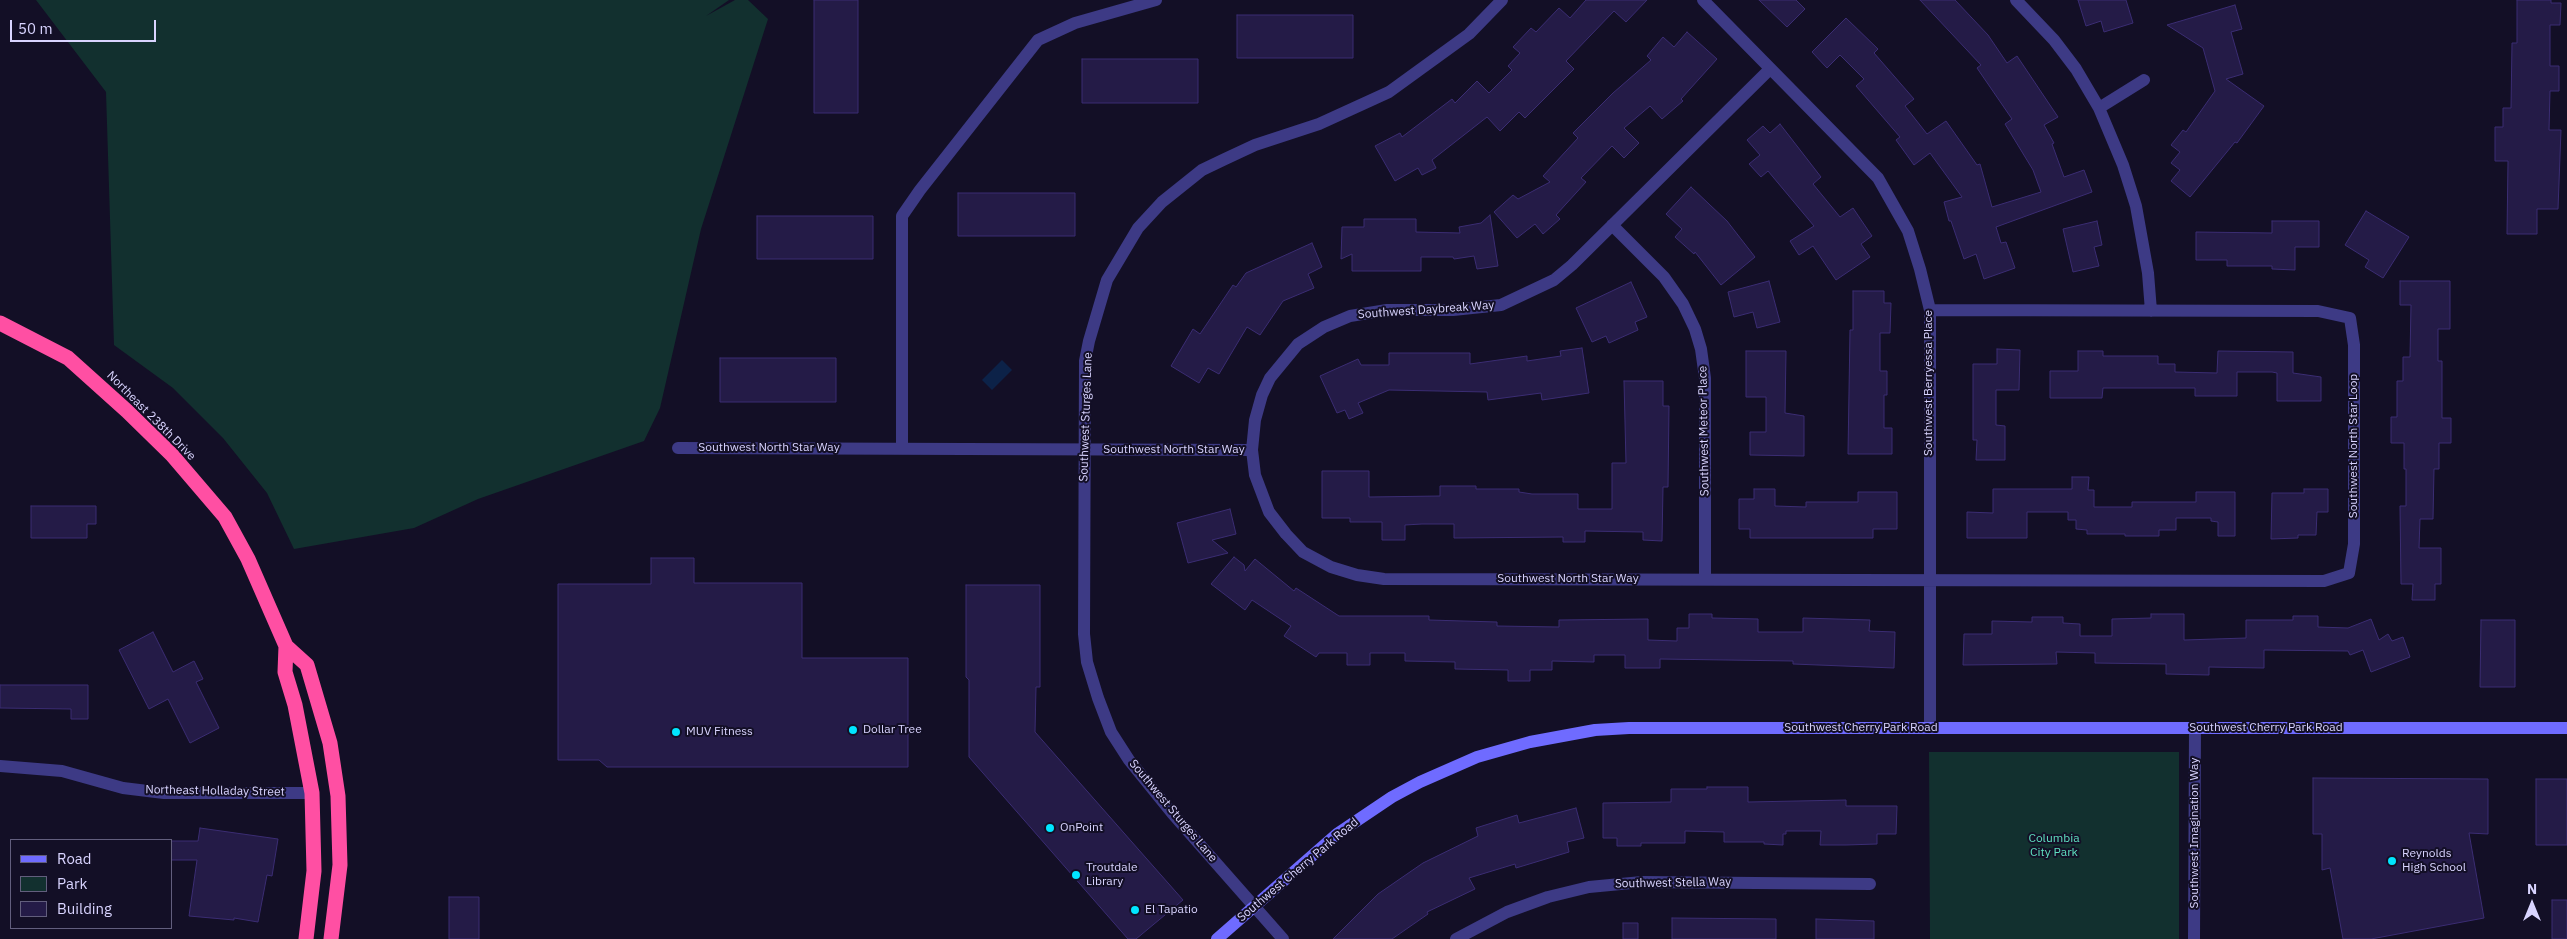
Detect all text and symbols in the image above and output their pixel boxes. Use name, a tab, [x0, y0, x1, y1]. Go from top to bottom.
scale bar	[12, 10, 159, 42]
text: 50 m	[18, 19, 53, 38]
street label: Southwest Daybreak Way	[1357, 298, 1495, 322]
street label: Southwest Berryessa Place	[1922, 310, 1936, 456]
street label: Southwest Sturges Lane	[1077, 352, 1095, 482]
street label: Southwest Meteor Place	[1696, 366, 1712, 496]
street label: Northeast 238th Drive	[104, 369, 198, 463]
street label: Southwest North Star Loop	[2347, 374, 2361, 518]
street label: Southwest North Star Way	[698, 441, 840, 455]
street label: Southwest North Star Way	[1103, 443, 1245, 457]
street label: Southwest North Star Way	[1497, 572, 1639, 586]
street label: Southwest Cherry Park Road	[1784, 721, 1938, 735]
street label: Southwest Cherry Park Road	[2189, 721, 2343, 735]
place label: Dollar Tree	[863, 723, 922, 737]
marker: Dollar Tree	[847, 724, 859, 736]
place label: MUV Fitness	[686, 725, 753, 739]
marker: MUV Fitness	[670, 726, 682, 738]
street label: Southwest Sturges Lane	[1126, 757, 1220, 865]
street label: Southwest Imagination Way	[2188, 758, 2202, 908]
street label: Northeast Holladay Street	[145, 783, 285, 799]
street label: Southwest Cherry Park Road	[1235, 815, 1361, 925]
place label: OnPoint	[1060, 821, 1103, 835]
marker: OnPoint	[1044, 822, 1056, 834]
park label: Columbia City Park	[2028, 832, 2080, 860]
legend	[10, 839, 172, 929]
place label: Reynolds High School	[2402, 847, 2466, 875]
text: Road	[57, 849, 92, 868]
marker: Reynolds High School	[2386, 855, 2398, 867]
place label: Troutdale Library	[1086, 861, 1138, 889]
marker: Troutdale Library	[1070, 869, 1082, 881]
text: Park	[57, 874, 87, 893]
street label: Southwest Stella Way	[1615, 875, 1731, 891]
north arrow	[2507, 879, 2557, 929]
text: N	[2527, 880, 2537, 898]
text: Building	[57, 899, 112, 918]
place label: El Tapatio	[1145, 903, 1198, 917]
marker: El Tapatio	[1129, 904, 1141, 916]

